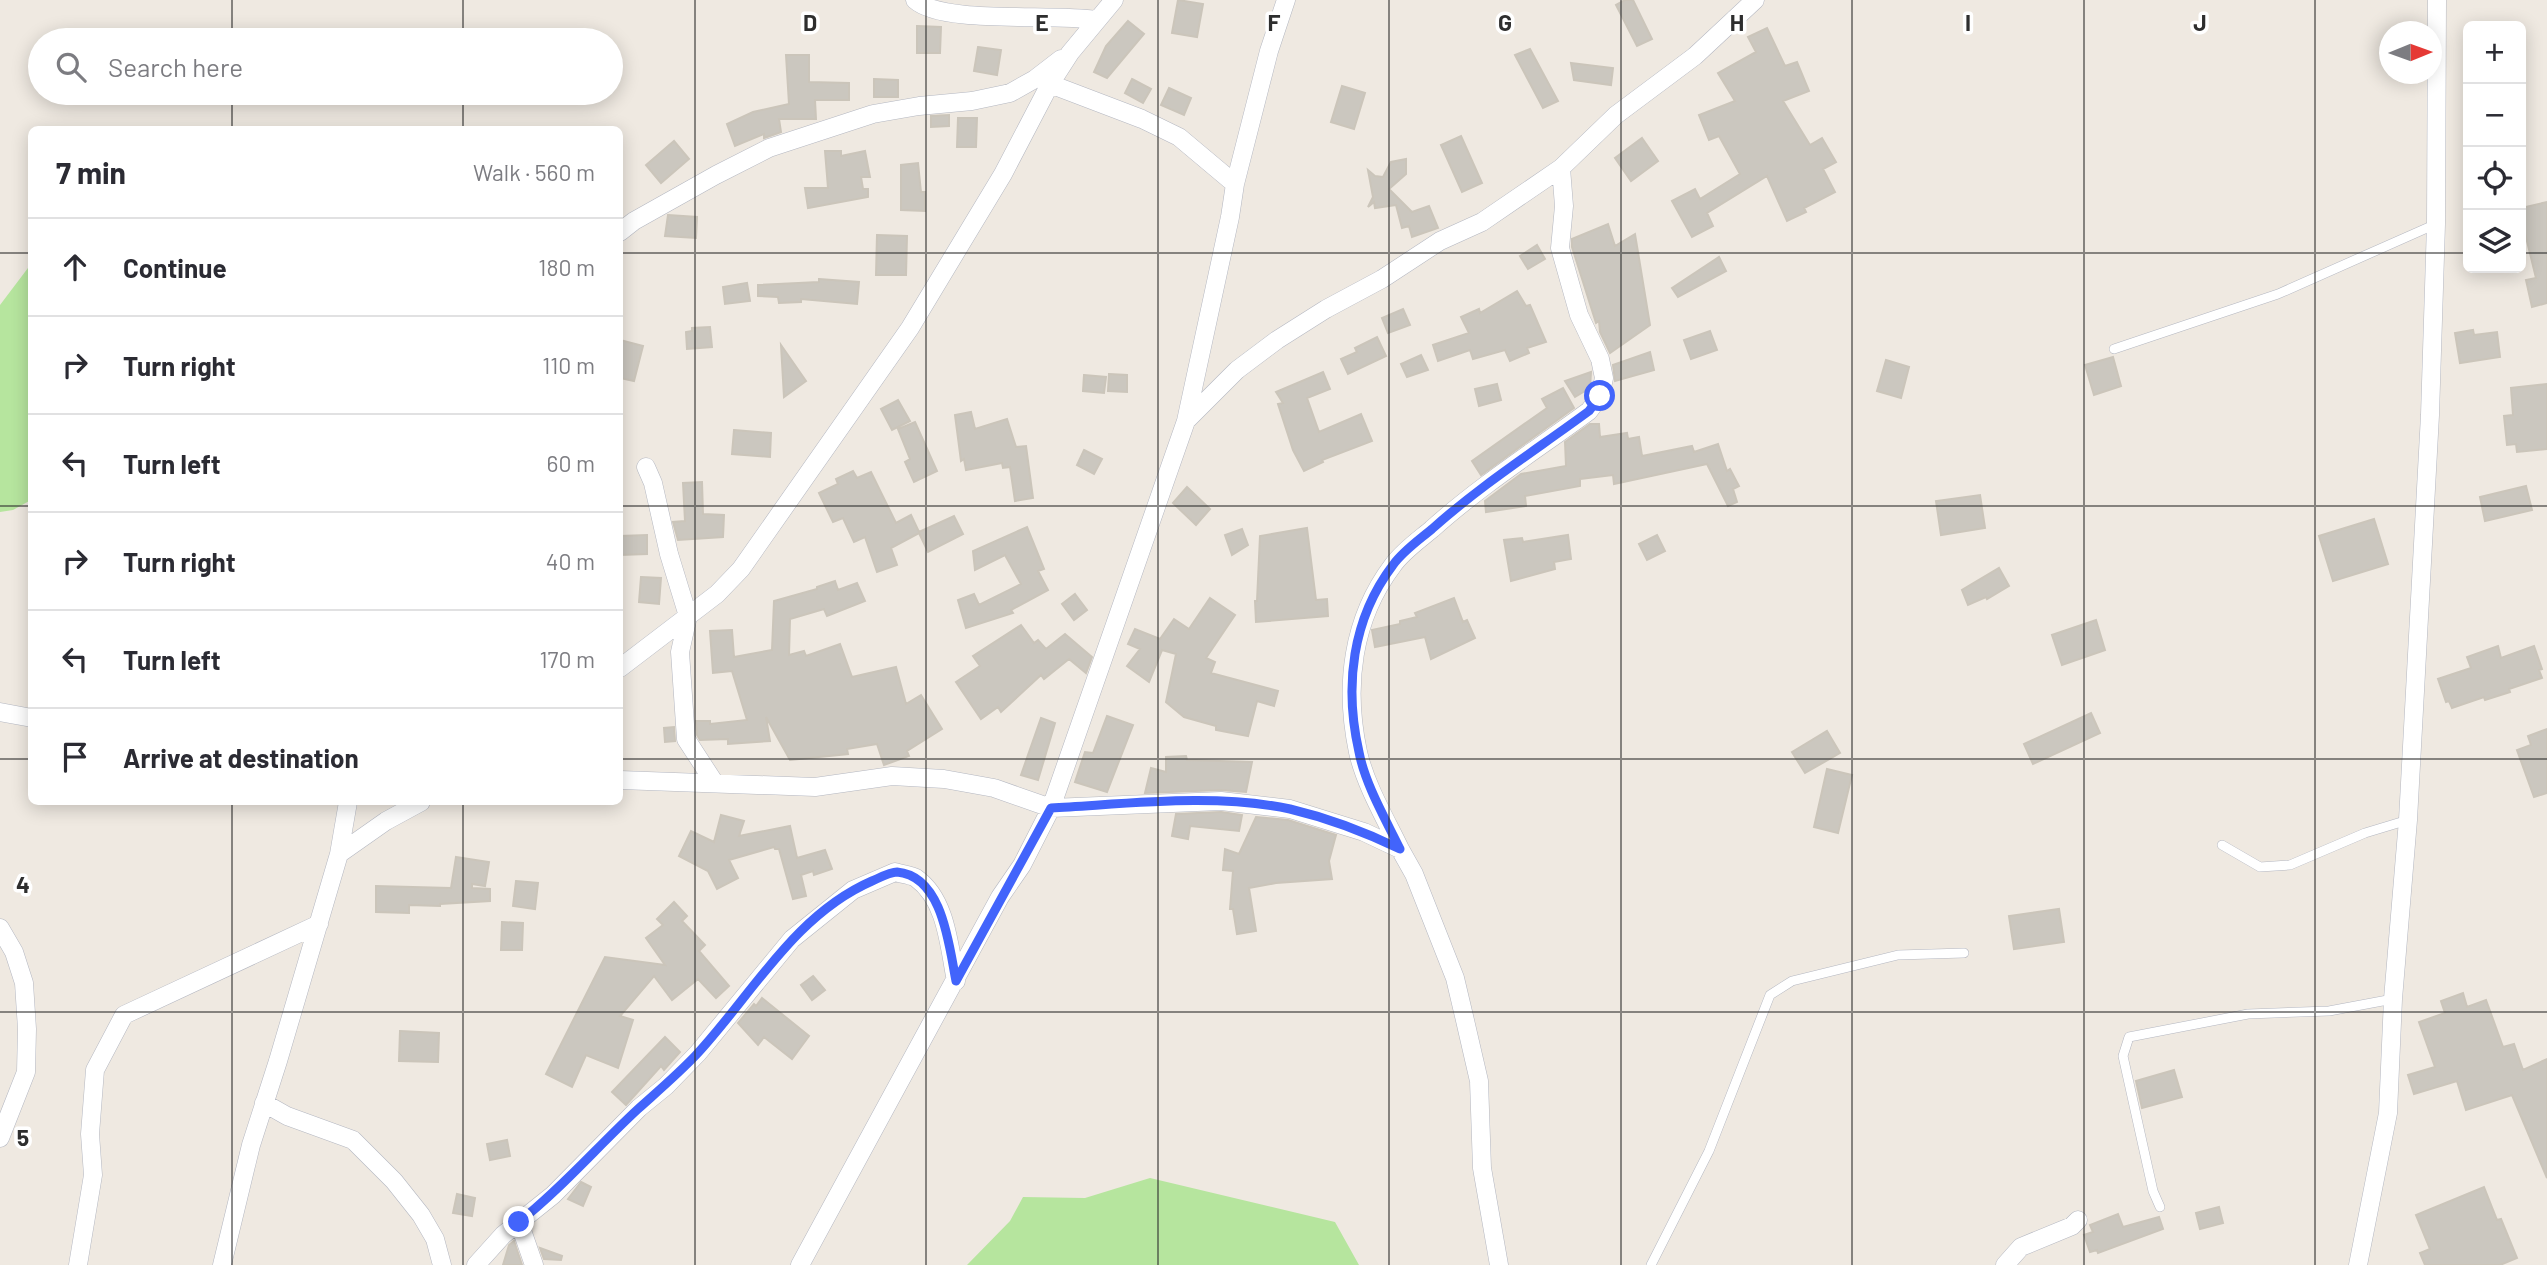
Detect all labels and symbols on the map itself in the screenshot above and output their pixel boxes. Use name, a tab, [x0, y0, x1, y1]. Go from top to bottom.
text: D	[803, 8, 817, 36]
text: E	[1035, 8, 1049, 36]
text: F	[1268, 8, 1281, 36]
text: G	[1498, 8, 1512, 36]
text: H	[1730, 8, 1744, 36]
text: I	[1965, 8, 1971, 36]
text: J	[2193, 8, 2207, 36]
north arrow	[2379, 21, 2442, 84]
route start	[1584, 380, 1615, 411]
text: 4	[16, 870, 30, 898]
text: 5	[17, 1123, 29, 1151]
route end	[503, 1206, 534, 1237]

